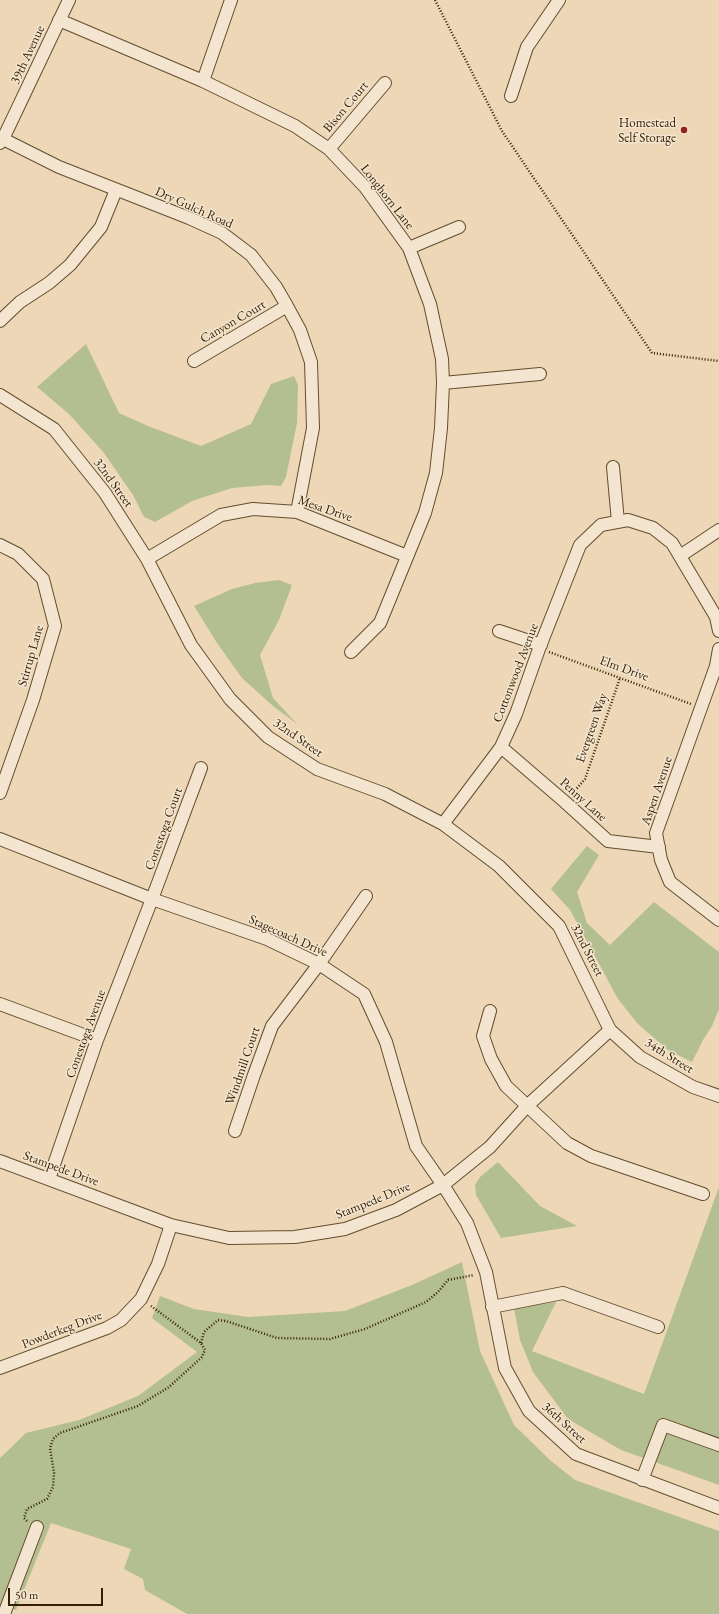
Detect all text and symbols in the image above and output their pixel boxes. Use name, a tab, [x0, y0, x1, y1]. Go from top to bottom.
street label: 39th Avenue	[8, 23, 48, 87]
street label: Bison Court	[320, 78, 372, 136]
place label: Homestead Self Storage	[618, 115, 676, 146]
marker: Homestead Self Storage	[679, 125, 689, 135]
street label: Longhorn Lane	[357, 161, 417, 233]
street label: Dry Gulch Road	[153, 184, 235, 232]
street label: Canyon Court	[198, 297, 268, 347]
street label: 32nd Street	[90, 455, 136, 511]
street label: Mesa Drive	[296, 492, 354, 526]
street label: Cottonwood Avenue	[490, 621, 542, 725]
street label: Stirrup Lane	[15, 624, 47, 688]
street label: Elm Drive	[597, 653, 651, 685]
street label: Evergreen Way	[573, 691, 611, 765]
street label: 32nd Street	[270, 715, 326, 761]
street label: Aspen Avenue	[638, 755, 676, 827]
street label: Penny Lane	[556, 775, 610, 825]
street label: Conestoga Court	[142, 786, 186, 872]
street label: Stagecoach Drive	[246, 912, 330, 960]
street label: 32nd Street	[567, 921, 607, 979]
street label: Conestoga Avenue	[63, 988, 109, 1080]
street label: Windmill Court	[222, 1025, 264, 1107]
street label: 34th Street	[642, 1035, 696, 1077]
street label: Stampede Drive	[21, 1148, 101, 1190]
street label: Stampede Drive	[333, 1179, 413, 1223]
street label: Powderkeg Drive	[20, 1308, 104, 1352]
street label: 36th Street	[539, 1399, 589, 1447]
scale bar	[10, 1580, 105, 1606]
text: 50 m	[15, 1587, 38, 1603]

